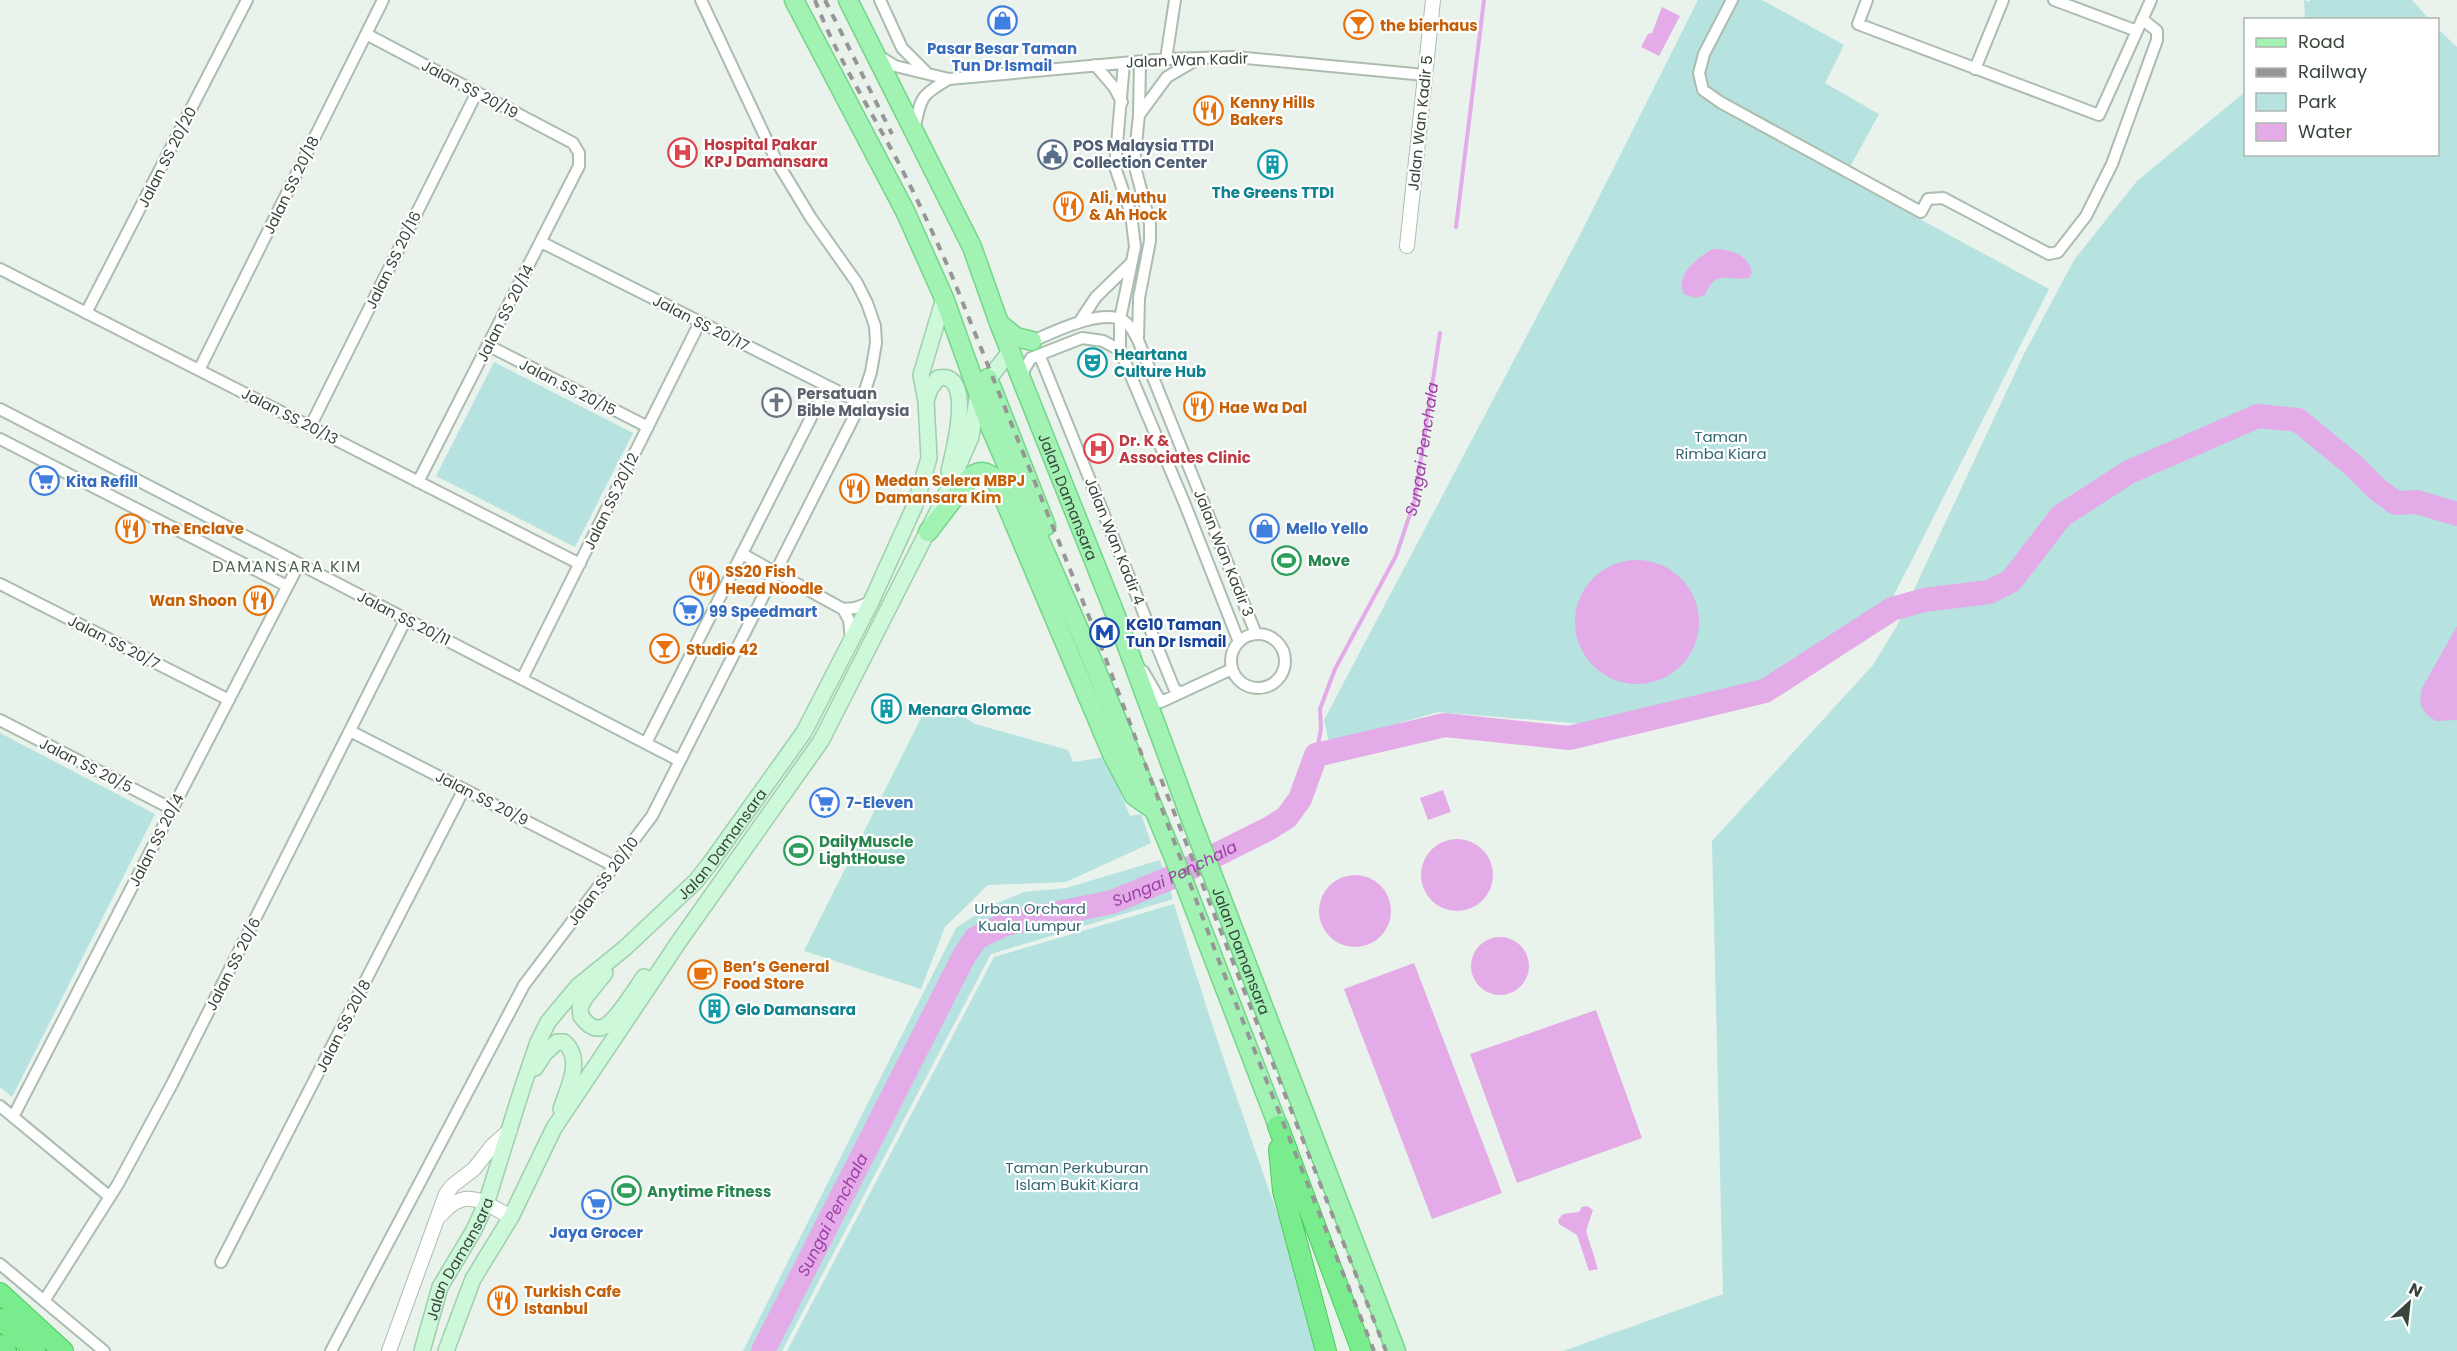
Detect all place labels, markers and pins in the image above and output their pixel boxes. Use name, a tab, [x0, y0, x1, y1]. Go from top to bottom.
shop icon: Pasar Besar Taman Tun Dr Ismail	[986, 5, 1018, 37]
bar icon: the bierhaus	[1343, 9, 1375, 41]
place label: the bierhaus	[1380, 15, 1478, 36]
place label: Pasar Besar Taman Tun Dr Ismail	[927, 38, 1077, 76]
place label: Kenny Hills Bakers	[1230, 92, 1315, 130]
restaurant icon: Kenny Hills Bakers	[1193, 95, 1225, 127]
place label: Hospital Pakar KPJ Damansara	[704, 134, 828, 172]
place label: POS Malaysia TTDI Collection Center	[1073, 135, 1214, 173]
hospital icon: Hospital Pakar KPJ Damansara	[667, 137, 699, 169]
public building icon: POS Malaysia TTDI Collection Center	[1036, 138, 1068, 170]
building icon: The Greens TTDI	[1257, 149, 1289, 181]
place label: The Greens TTDI	[1212, 182, 1334, 203]
place label: Ali, Muthu & Ah Hock	[1089, 187, 1168, 225]
restaurant icon: Ali, Muthu & Ah Hock	[1052, 190, 1084, 222]
place label: Heartana Culture Hub	[1114, 344, 1206, 382]
theatre icon: Heartana Culture Hub	[1077, 347, 1109, 379]
place label: Persatuan Bible Malaysia	[797, 383, 909, 421]
church icon: Persatuan Bible Malaysia	[760, 386, 792, 418]
restaurant icon: Hae Wa Dal	[1182, 391, 1214, 423]
place label: Hae Wa Dal	[1219, 397, 1307, 418]
place label: Dr. K & Associates Clinic	[1119, 430, 1251, 468]
hospital icon: Dr. K & Associates Clinic	[1082, 433, 1114, 465]
supermarket icon: Kita Refill	[29, 465, 61, 497]
place label: Medan Selera MBPJ Damansara Kim	[875, 470, 1025, 508]
place label: Kita Refill	[66, 471, 138, 492]
restaurant icon: Medan Selera MBPJ Damansara Kim	[838, 473, 870, 505]
restaurant icon: The Enclave	[115, 512, 147, 544]
shop icon: Mello Yello	[1249, 512, 1281, 544]
place label: The Enclave	[152, 518, 244, 539]
place label: Mello Yello	[1286, 518, 1369, 539]
sports icon: Move	[1271, 544, 1303, 576]
place label: Move	[1308, 550, 1350, 571]
place label: SS20 Fish Head Noodle	[725, 561, 823, 599]
restaurant icon: SS20 Fish Head Noodle	[688, 564, 720, 596]
restaurant icon: Wan Shoon	[242, 584, 274, 616]
place label: Wan Shoon	[149, 590, 237, 611]
supermarket icon: 99 Speedmart	[672, 595, 704, 627]
place label: 99 Speedmart	[709, 601, 817, 622]
place label: KG10 Taman Tun Dr Ismail	[1126, 614, 1227, 652]
metro station icon: KG10 Taman Tun Dr Ismail	[1089, 617, 1121, 649]
bar icon: Studio 42	[649, 633, 681, 665]
place label: Studio 42	[686, 639, 758, 660]
building icon: Menara Glomac	[871, 693, 903, 725]
place label: Menara Glomac	[908, 699, 1032, 720]
supermarket icon: 7-Eleven	[809, 786, 841, 818]
place label: 7-Eleven	[846, 792, 913, 813]
place label: DailyMuscle LightHouse	[819, 831, 913, 869]
sports icon: DailyMuscle LightHouse	[782, 834, 814, 866]
place label: Ben’s General Food Store	[723, 956, 830, 994]
cafe icon: Ben’s General Food Store	[686, 959, 718, 991]
building icon: Glo Damansara	[698, 993, 730, 1025]
place label: Glo Damansara	[735, 999, 856, 1020]
sports icon: Anytime Fitness	[610, 1175, 642, 1207]
place label: Anytime Fitness	[647, 1181, 771, 1202]
supermarket icon: Jaya Grocer	[580, 1189, 612, 1221]
place label: Jaya Grocer	[549, 1222, 643, 1243]
place label: Turkish Cafe Istanbul	[524, 1281, 621, 1319]
restaurant icon: Turkish Cafe Istanbul	[487, 1284, 519, 1316]

